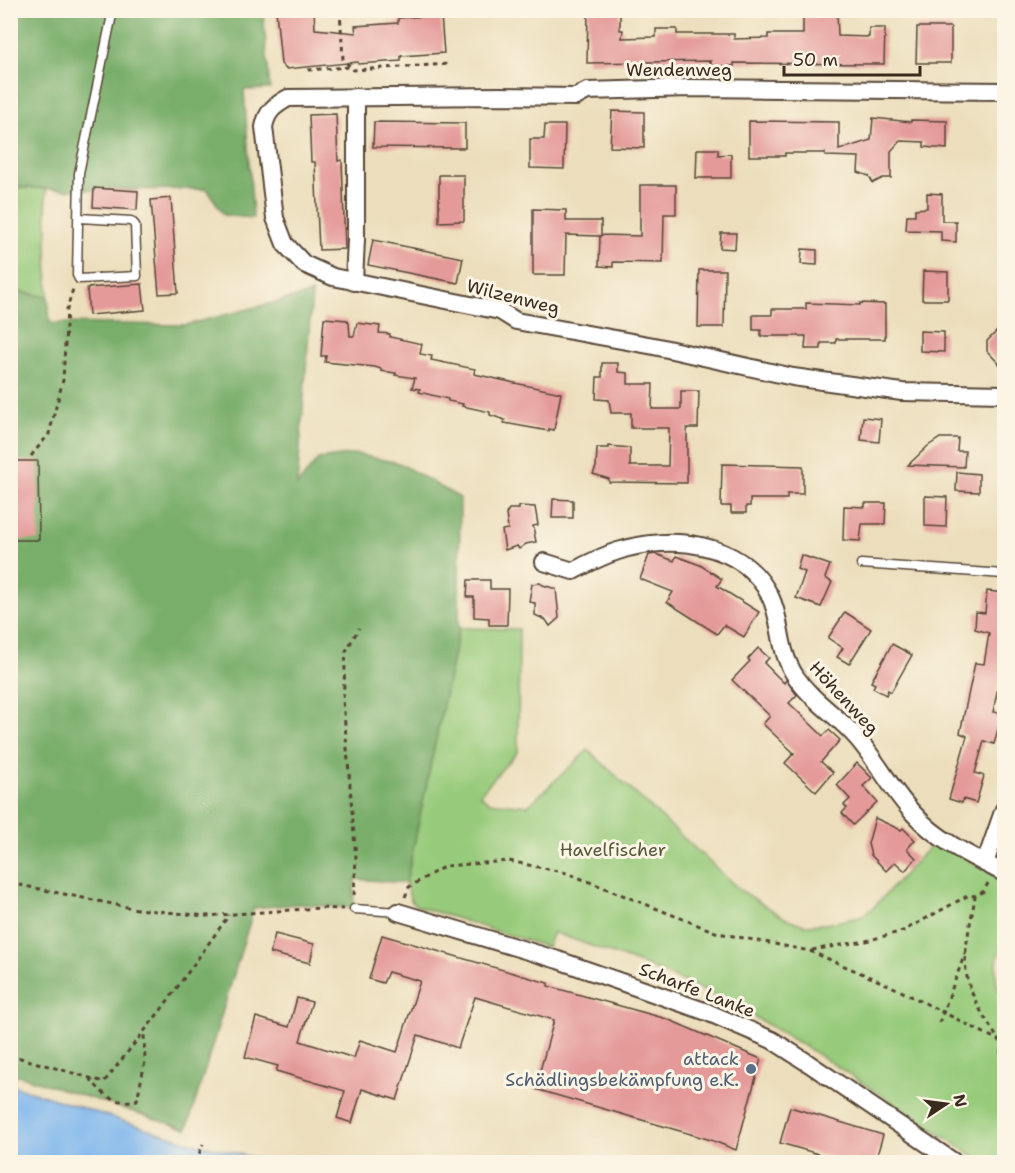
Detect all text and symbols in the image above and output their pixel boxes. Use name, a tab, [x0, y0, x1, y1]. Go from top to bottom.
scale bar	[784, 39, 920, 77]
text: 50 m	[793, 48, 838, 72]
street label: Wendenweg	[626, 58, 732, 82]
street label: Wilzenweg	[464, 274, 562, 320]
street label: Höhenweg	[804, 656, 884, 740]
park label: Havelfischer	[560, 838, 666, 862]
street label: Scharfe Lanke	[636, 957, 758, 1023]
place label: attack Schädlingsbekämpfung e.K.	[505, 1047, 739, 1092]
marker: attack Schädlingsbekämpfung e.K.	[744, 1062, 758, 1076]
north arrow	[916, 1074, 976, 1134]
text: N	[948, 1092, 972, 1109]

